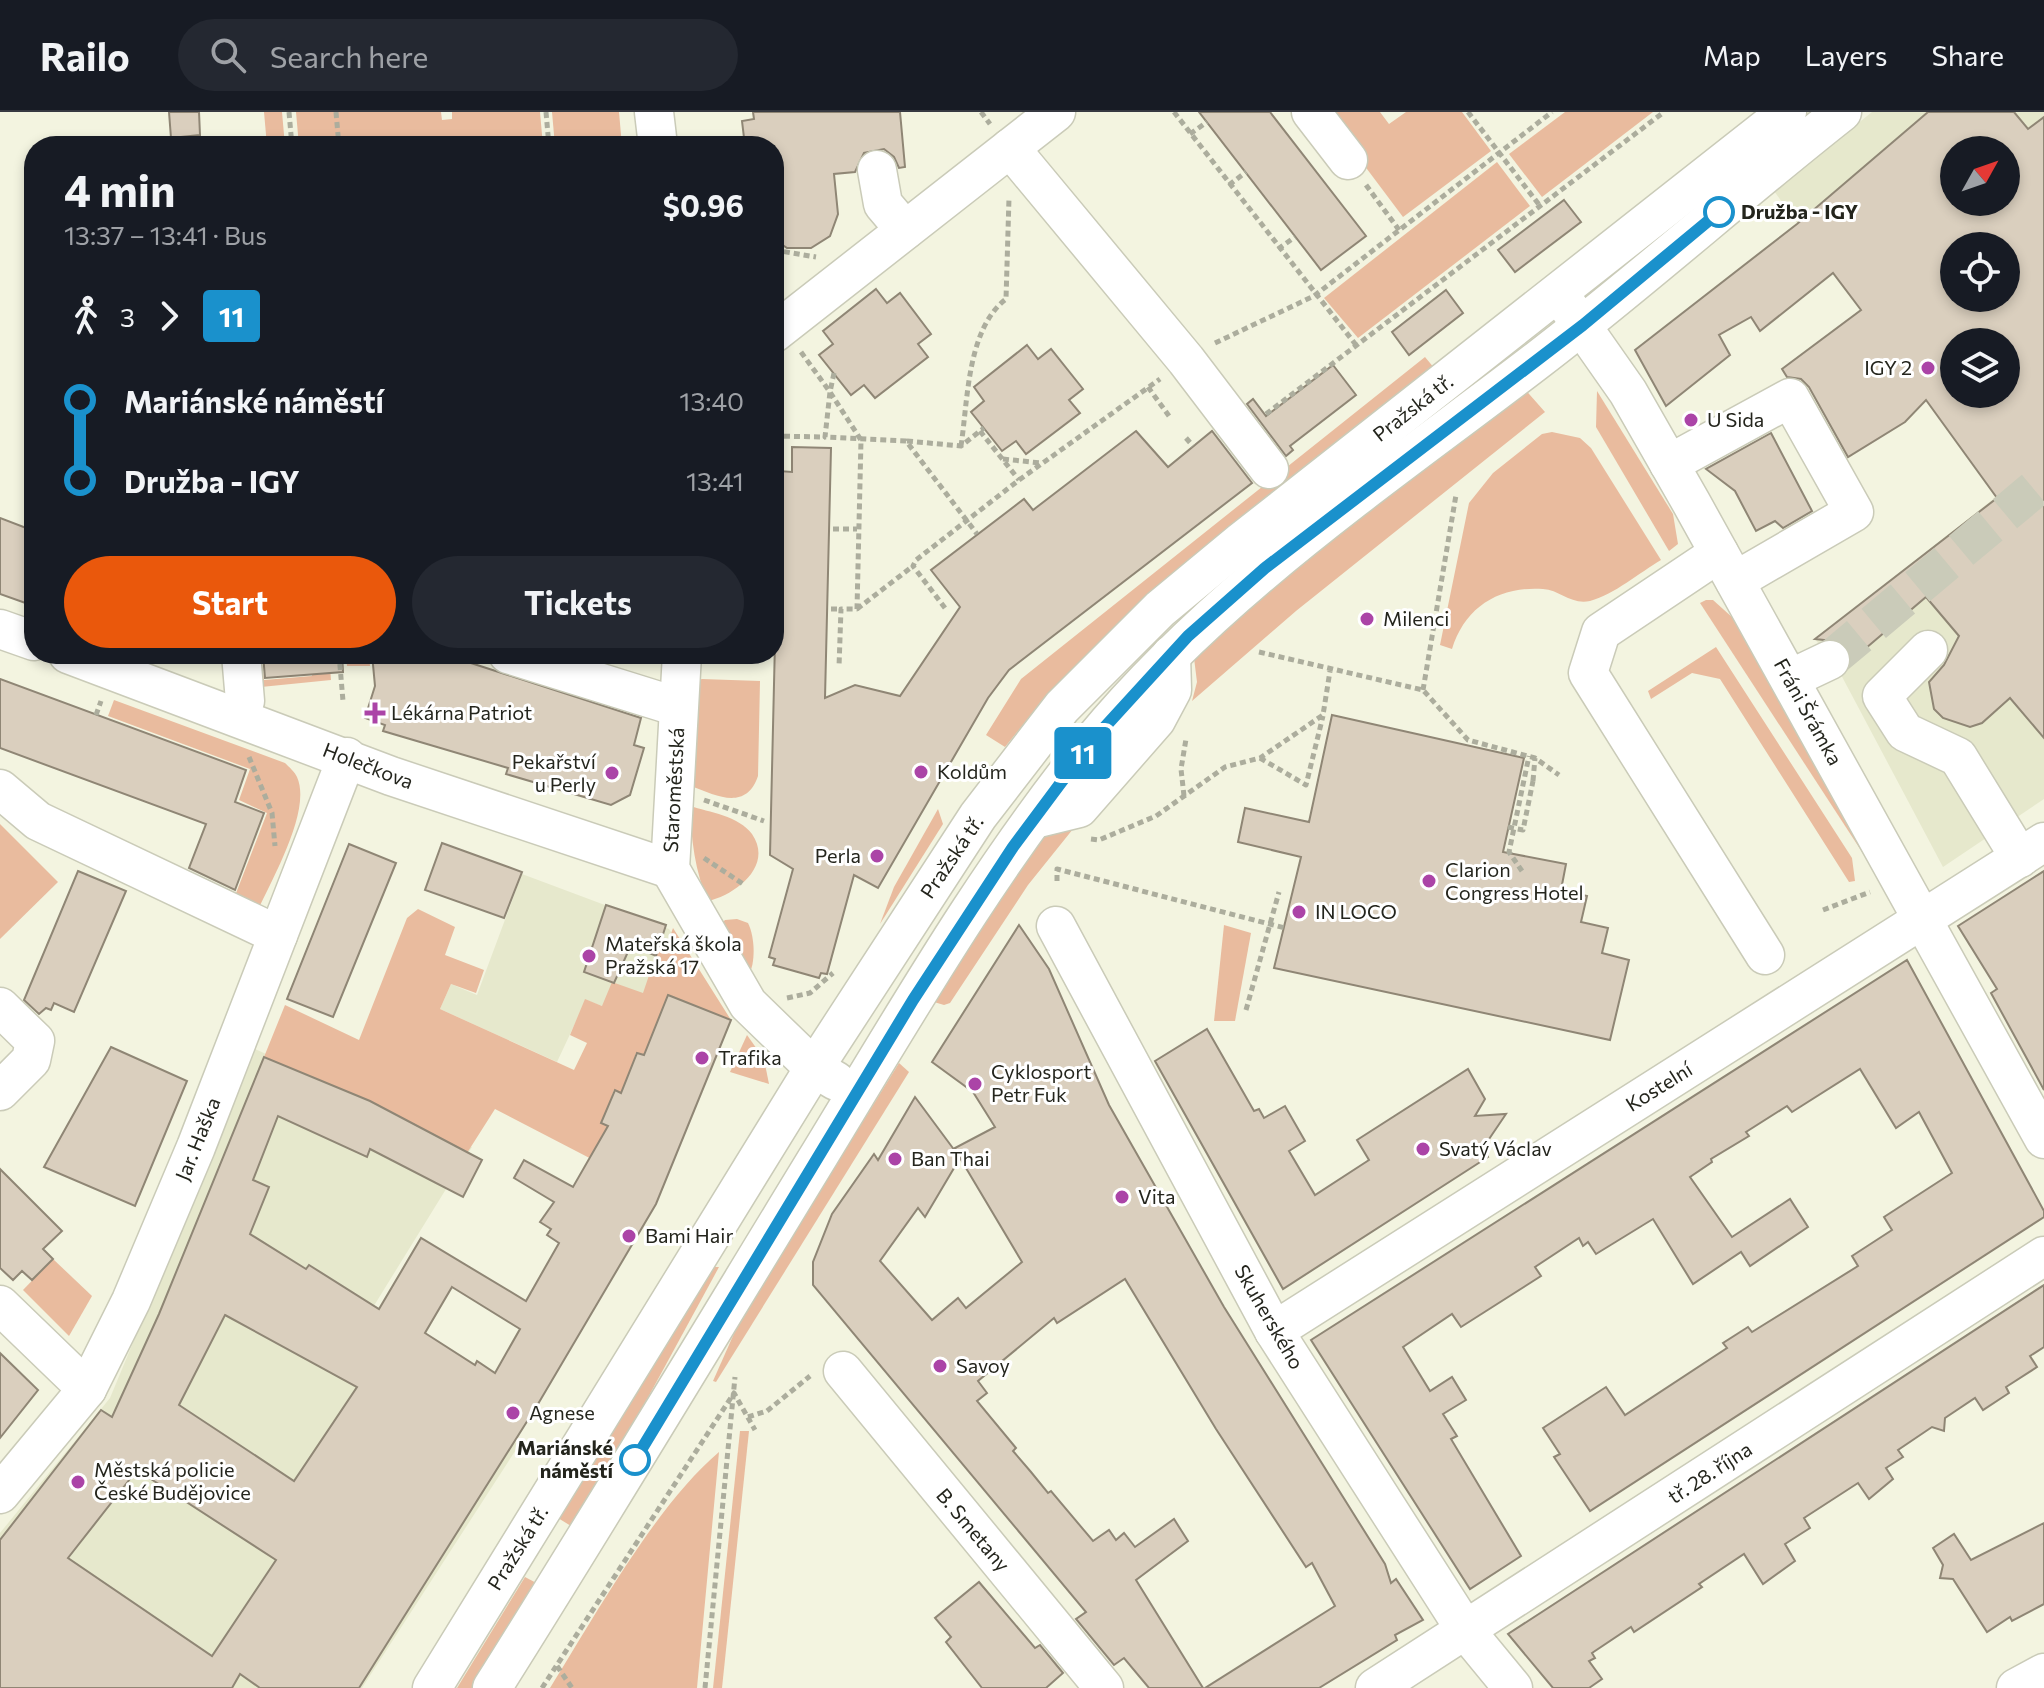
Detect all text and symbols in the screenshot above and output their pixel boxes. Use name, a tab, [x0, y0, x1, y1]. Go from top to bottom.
search box	[178, 19, 738, 91]
text: Railo	[40, 32, 130, 79]
icon: search	[206, 33, 250, 77]
text: Search here	[270, 37, 428, 74]
text: Map	[1703, 38, 1761, 72]
text: Layers	[1805, 38, 1887, 72]
text: Share	[1931, 38, 2004, 72]
north arrow	[1940, 136, 2020, 216]
map controls	[1940, 136, 2020, 408]
text: 4 min	[64, 162, 176, 216]
text: $0.96	[663, 186, 744, 223]
marker: Družba - IGY	[1704, 197, 1734, 227]
place label: Družba - IGY	[1741, 199, 1859, 223]
text: 13:37 – 13:41 · Bus	[64, 219, 267, 250]
button: locate	[1940, 232, 2020, 312]
icon: walk	[64, 294, 108, 338]
icon: forward	[147, 294, 191, 338]
text: 11	[219, 299, 244, 333]
text: 3	[120, 301, 135, 332]
button: layers	[1940, 328, 2020, 408]
place label: IGY 2	[1864, 355, 1912, 379]
marker: IGY 2	[1919, 359, 1937, 377]
street label: Pražská tř.	[1368, 369, 1457, 446]
text: Mariánské náměstí	[124, 382, 384, 419]
text: 13:40	[679, 385, 744, 416]
place label: U Sida	[1707, 407, 1764, 431]
marker: U Sida	[1682, 411, 1700, 429]
text: Družba - IGY	[124, 462, 300, 499]
text: 13:41	[686, 465, 744, 496]
button: Start	[64, 556, 396, 648]
button: Tickets	[412, 556, 744, 648]
place label: Milenci	[1383, 606, 1449, 630]
marker: Milenci	[1358, 610, 1376, 628]
street label: Fráni Šrámka	[1770, 654, 1848, 769]
place label: Lékárna Patriot	[391, 700, 532, 724]
marker: Lékárna Patriot	[366, 704, 384, 722]
street label: Staroměstská	[658, 727, 688, 853]
line badge: 11	[1047, 727, 1119, 779]
text: 11	[1070, 736, 1096, 770]
street label: Holečkova	[320, 737, 417, 793]
place label: Pekařství u Perly	[512, 749, 597, 796]
place label: Koldům	[937, 759, 1007, 783]
marker: Koldům	[912, 763, 930, 781]
marker: Pekařství u Perly	[603, 764, 621, 782]
street label: Pražská tř.	[915, 810, 988, 902]
place label: Perla	[815, 843, 861, 867]
marker: Perla	[868, 847, 886, 865]
place label: Clarion Congress Hotel	[1445, 857, 1584, 904]
marker: Clarion Congress Hotel	[1420, 872, 1438, 890]
place label: IN LOCO	[1315, 899, 1397, 923]
marker: IN LOCO	[1290, 903, 1308, 921]
place label: Mateřská škola Pražská 17	[605, 931, 742, 978]
marker: Mateřská škola Pražská 17	[580, 947, 598, 965]
place label: Trafika	[718, 1045, 782, 1069]
marker: Trafika	[693, 1049, 711, 1067]
street label: Kostelní	[1621, 1056, 1697, 1116]
place label: Cyklosport Petr Fuk	[991, 1059, 1091, 1106]
marker: Cyklosport Petr Fuk	[966, 1075, 984, 1093]
street label: Jar. Haška	[170, 1093, 225, 1184]
place label: Svatý Václav	[1439, 1136, 1552, 1160]
marker: Svatý Václav	[1414, 1140, 1432, 1158]
place label: Ban Thai	[911, 1146, 990, 1170]
marker: Ban Thai	[886, 1150, 904, 1168]
place label: Vita	[1138, 1184, 1176, 1208]
marker: Vita	[1113, 1188, 1131, 1206]
place label: Bami Hair	[645, 1223, 733, 1247]
marker: Bami Hair	[620, 1227, 638, 1245]
street label: Skuherského	[1230, 1260, 1309, 1373]
place label: Savoy	[956, 1353, 1010, 1377]
marker: Savoy	[931, 1357, 949, 1375]
place label: Agnese	[529, 1400, 595, 1424]
marker: Agnese	[504, 1404, 522, 1422]
place label: Mariánské náměstí	[517, 1435, 614, 1482]
street label: tř. 28. října	[1663, 1436, 1756, 1508]
marker: Mariánské náměstí	[620, 1445, 650, 1475]
place label: Městská policie České Budějovice	[94, 1457, 251, 1504]
marker: Městská policie České Budějovice	[69, 1473, 87, 1491]
street label: B. Smetany	[932, 1483, 1016, 1576]
street label: Pražská tř.	[482, 1501, 552, 1594]

